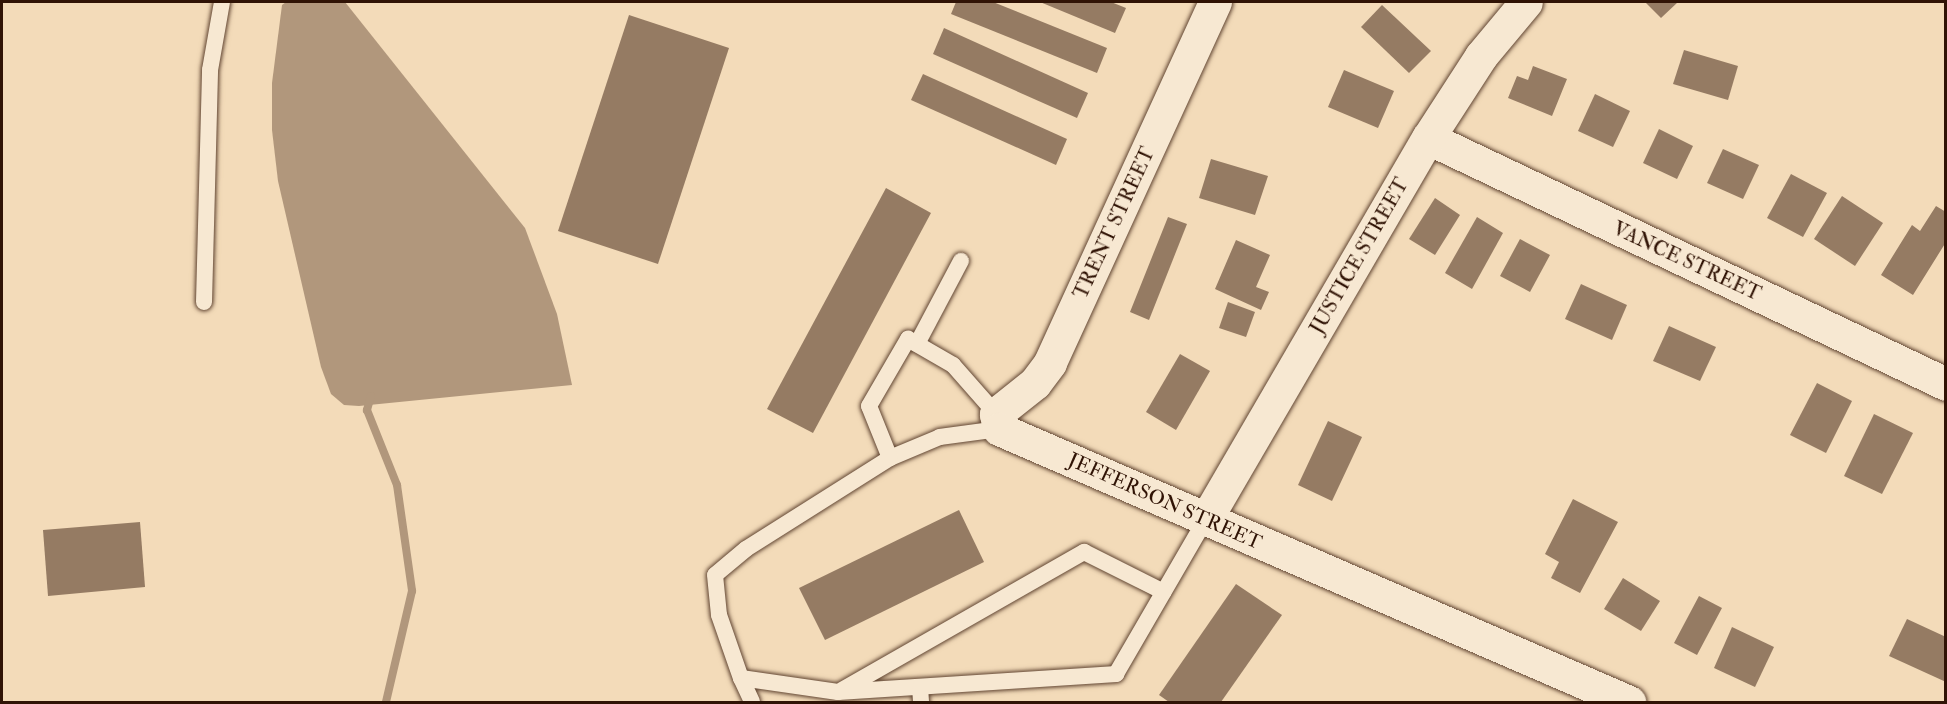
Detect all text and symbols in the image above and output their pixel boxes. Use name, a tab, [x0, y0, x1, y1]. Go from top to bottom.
street label: TRENT STREET	[1068, 143, 1160, 303]
street label: JUSTICE STREET	[1305, 174, 1413, 338]
street label: VANCE STREET	[1609, 216, 1765, 306]
street label: JEFFERSON STREET	[1064, 447, 1266, 555]

